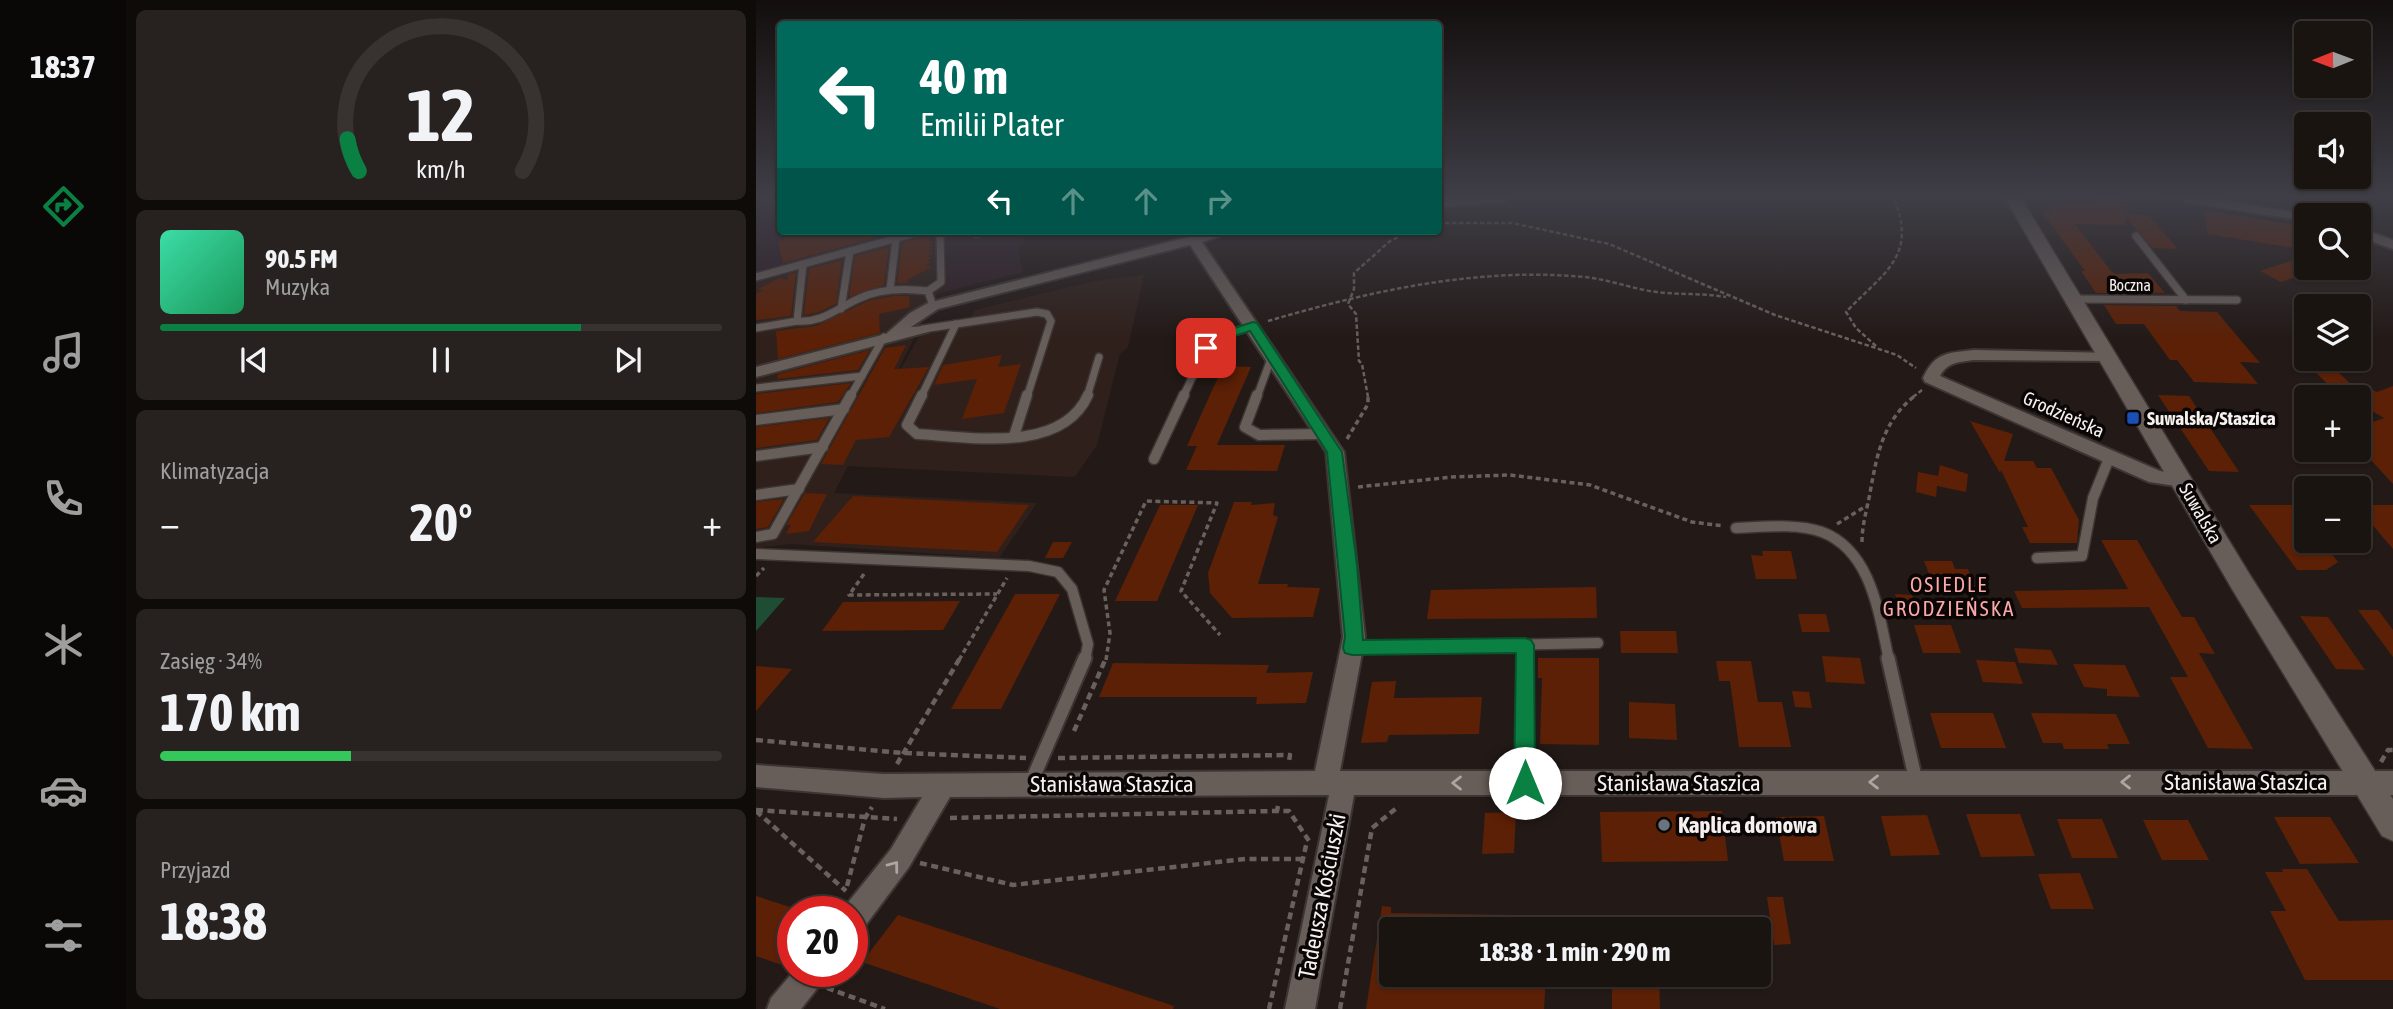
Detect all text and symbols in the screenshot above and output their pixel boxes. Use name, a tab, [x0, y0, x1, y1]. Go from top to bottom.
north arrow	[2294, 21, 2371, 98]
map controls	[2294, 21, 2371, 553]
text: 18:37	[30, 48, 96, 85]
text: 40 m	[920, 48, 1008, 104]
icon: left	[805, 49, 896, 140]
text: 12	[407, 73, 475, 156]
text: Emilii Plater	[920, 106, 1064, 143]
button: sound	[2294, 112, 2371, 189]
text: km/h	[416, 155, 466, 183]
icon: directions	[39, 182, 88, 231]
icon: left	[981, 182, 1019, 220]
icon: ahead	[1054, 182, 1092, 220]
icon: ahead	[1127, 182, 1165, 220]
icon: right	[1200, 182, 1238, 220]
button: search	[2294, 203, 2371, 280]
text: 90.5 FM	[265, 244, 338, 274]
text: Muzyka	[265, 274, 330, 300]
street label: Boczna	[2109, 276, 2151, 294]
button: layers	[2294, 294, 2371, 371]
pin	[1176, 318, 1236, 378]
icon: music	[39, 328, 88, 377]
icon: arrive	[1187, 329, 1225, 367]
icon: previous	[235, 341, 273, 379]
icon: pause	[422, 341, 460, 379]
icon: next	[609, 341, 647, 379]
button: +	[2294, 385, 2371, 462]
street label: Grodzieńska	[2020, 386, 2108, 442]
place label: Suwalska/Staszica	[2147, 407, 2276, 429]
marker: Suwalska/Staszica	[2125, 410, 2141, 426]
text: Klimatyzacja	[160, 458, 269, 484]
icon: phone	[39, 474, 88, 523]
button: −	[2294, 476, 2371, 553]
street label: Suwalska	[2175, 479, 2227, 547]
text: 20°	[409, 492, 473, 552]
text: −	[160, 501, 180, 544]
text: +	[702, 501, 722, 544]
district label: OSIEDLE GRODZIEŃSKA	[1883, 572, 2015, 620]
icon: climate	[39, 620, 88, 669]
text: Zasięg · 34%	[160, 648, 262, 674]
text: 170 km	[160, 682, 301, 742]
position arrow	[1488, 746, 1562, 820]
icon: car	[39, 766, 88, 815]
street label: Stanisława Staszica	[2164, 769, 2328, 795]
street label: Stanisława Staszica	[1597, 770, 1761, 796]
street label: Stanisława Staszica	[1030, 771, 1194, 797]
one-way arrow	[1869, 774, 1879, 790]
one-way arrow	[2121, 774, 2131, 790]
one-way arrow	[1451, 775, 1461, 791]
street label: Tadeusza Kościuszki	[1293, 811, 1351, 981]
place label: Kaplica domowa	[1678, 812, 1818, 838]
marker: Kaplica domowa	[1656, 817, 1672, 833]
text: Przyjazd	[160, 857, 231, 883]
one-way arrow	[886, 861, 898, 874]
text: 18:38	[160, 891, 267, 951]
speed limit sign: 20	[777, 896, 868, 987]
icon: filters	[39, 911, 88, 960]
text: 18:38 · 1 min · 290 m	[1480, 937, 1670, 967]

